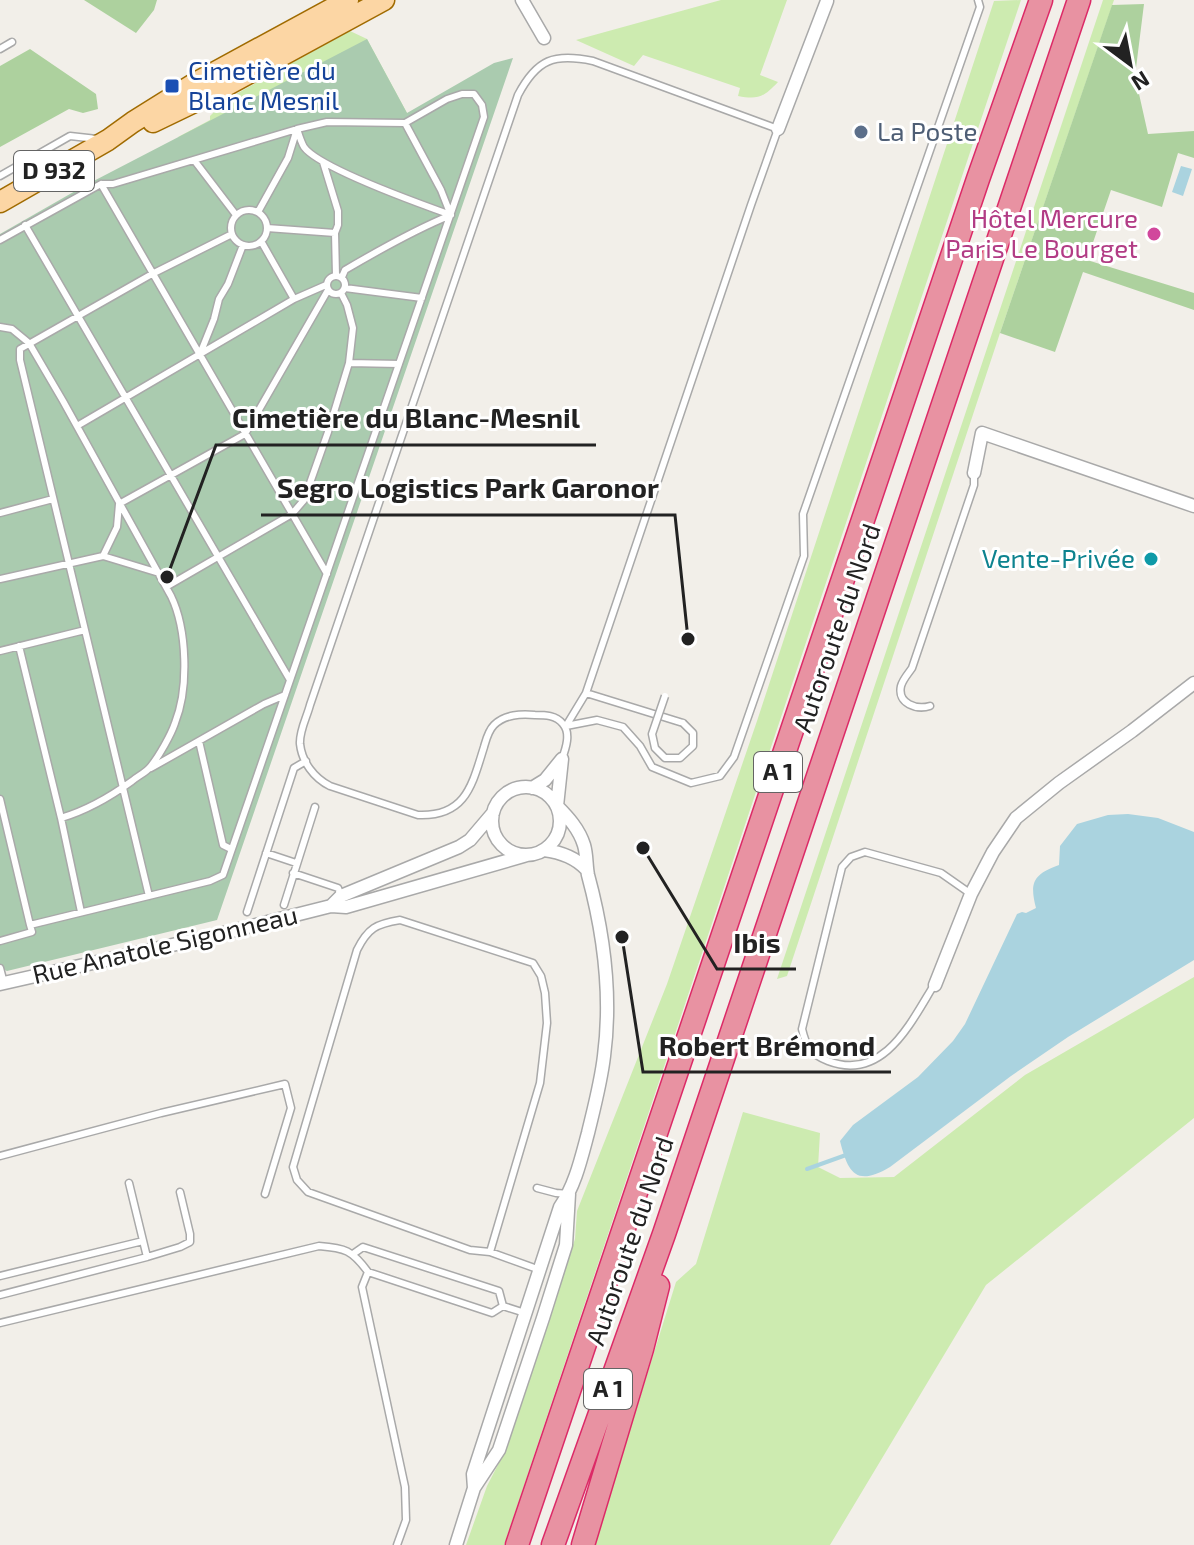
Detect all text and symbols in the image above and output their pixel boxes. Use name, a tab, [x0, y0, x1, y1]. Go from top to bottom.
north arrow	[1090, 24, 1170, 104]
place label: Cimetière du Blanc Mesnil	[188, 54, 339, 115]
text: N	[1128, 67, 1155, 97]
marker: Cimetière du Blanc Mesnil	[163, 77, 181, 95]
place label: La Poste	[877, 115, 977, 146]
marker: La Poste	[852, 123, 870, 141]
road number: D 932	[14, 151, 94, 191]
place label: Hôtel Mercure Paris Le Bourget	[945, 202, 1138, 263]
marker: Hôtel Mercure Paris Le Bourget	[1145, 225, 1163, 243]
callout: Cimetière du Blanc-Mesnil	[216, 393, 596, 445]
text: Cimetière du Blanc-Mesnil	[232, 400, 581, 434]
callout: Segro Logistics Park Garonor	[261, 463, 675, 515]
text: Segro Logistics Park Garonor	[277, 470, 659, 504]
street label: Autoroute du Nord	[785, 519, 886, 736]
place label: Vente-Privée	[982, 542, 1135, 573]
marker: Vente-Privée	[1142, 550, 1160, 568]
road number: A 1	[754, 752, 802, 792]
street label: Rue Anatole Sigonneau	[29, 898, 300, 989]
callout: Ibis	[717, 917, 796, 969]
text: Ibis	[733, 925, 781, 959]
callout: Robert Brémond	[643, 1020, 891, 1072]
text: Robert Brémond	[659, 1028, 875, 1062]
street label: Autoroute du Nord	[578, 1132, 679, 1349]
road number: A 1	[584, 1369, 632, 1409]

